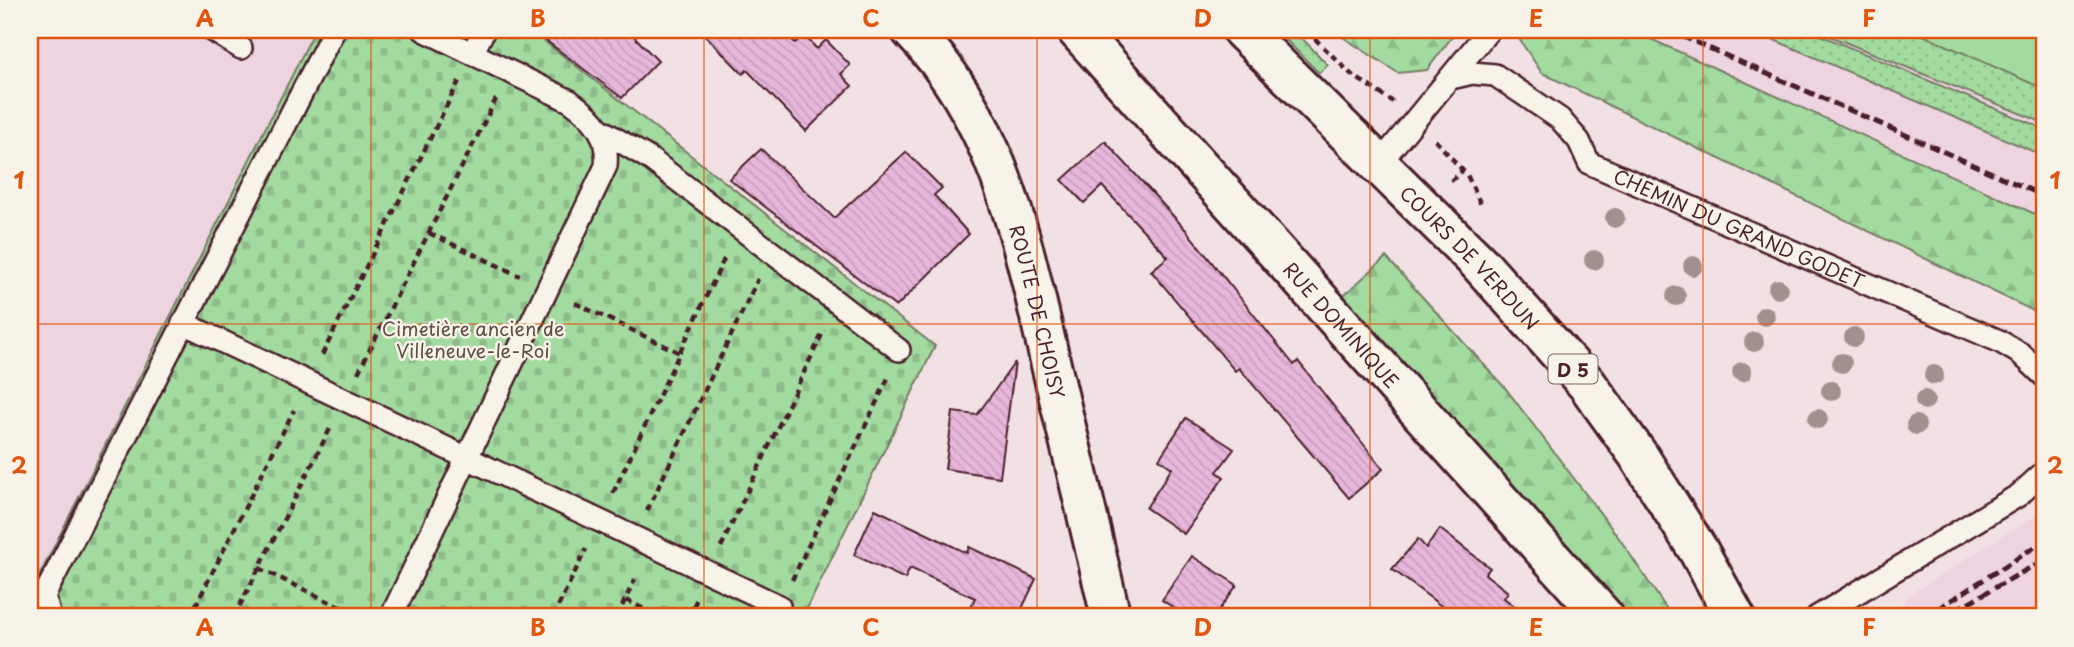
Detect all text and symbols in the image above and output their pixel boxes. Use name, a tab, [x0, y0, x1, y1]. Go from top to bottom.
text: A	[196, 0, 214, 35]
text: B	[530, 0, 546, 35]
text: C	[862, 0, 880, 35]
text: D	[1194, 0, 1212, 35]
text: E	[1529, 0, 1543, 35]
text: F	[1862, 0, 1876, 35]
street label: CHEMIN DU GRAND GODET	[1609, 161, 1869, 295]
text: 1	[14, 162, 25, 197]
text: 1	[2050, 162, 2061, 197]
street label: COURS DE VERDUN	[1394, 179, 1546, 336]
street label: ROUTE DE CHOISY	[1003, 221, 1073, 401]
street label: RUE DOMINIQUE	[1277, 255, 1406, 394]
park label: Cimetière ancien de Villeneuve-le-Roi	[382, 314, 564, 364]
road number: D 5	[1548, 354, 1598, 384]
text: 2	[11, 447, 27, 482]
text: 2	[2047, 447, 2063, 482]
text: A	[196, 609, 214, 644]
text: B	[530, 609, 546, 644]
text: C	[862, 609, 880, 644]
text: D	[1194, 609, 1212, 644]
text: E	[1529, 609, 1543, 644]
text: F	[1862, 609, 1876, 644]

